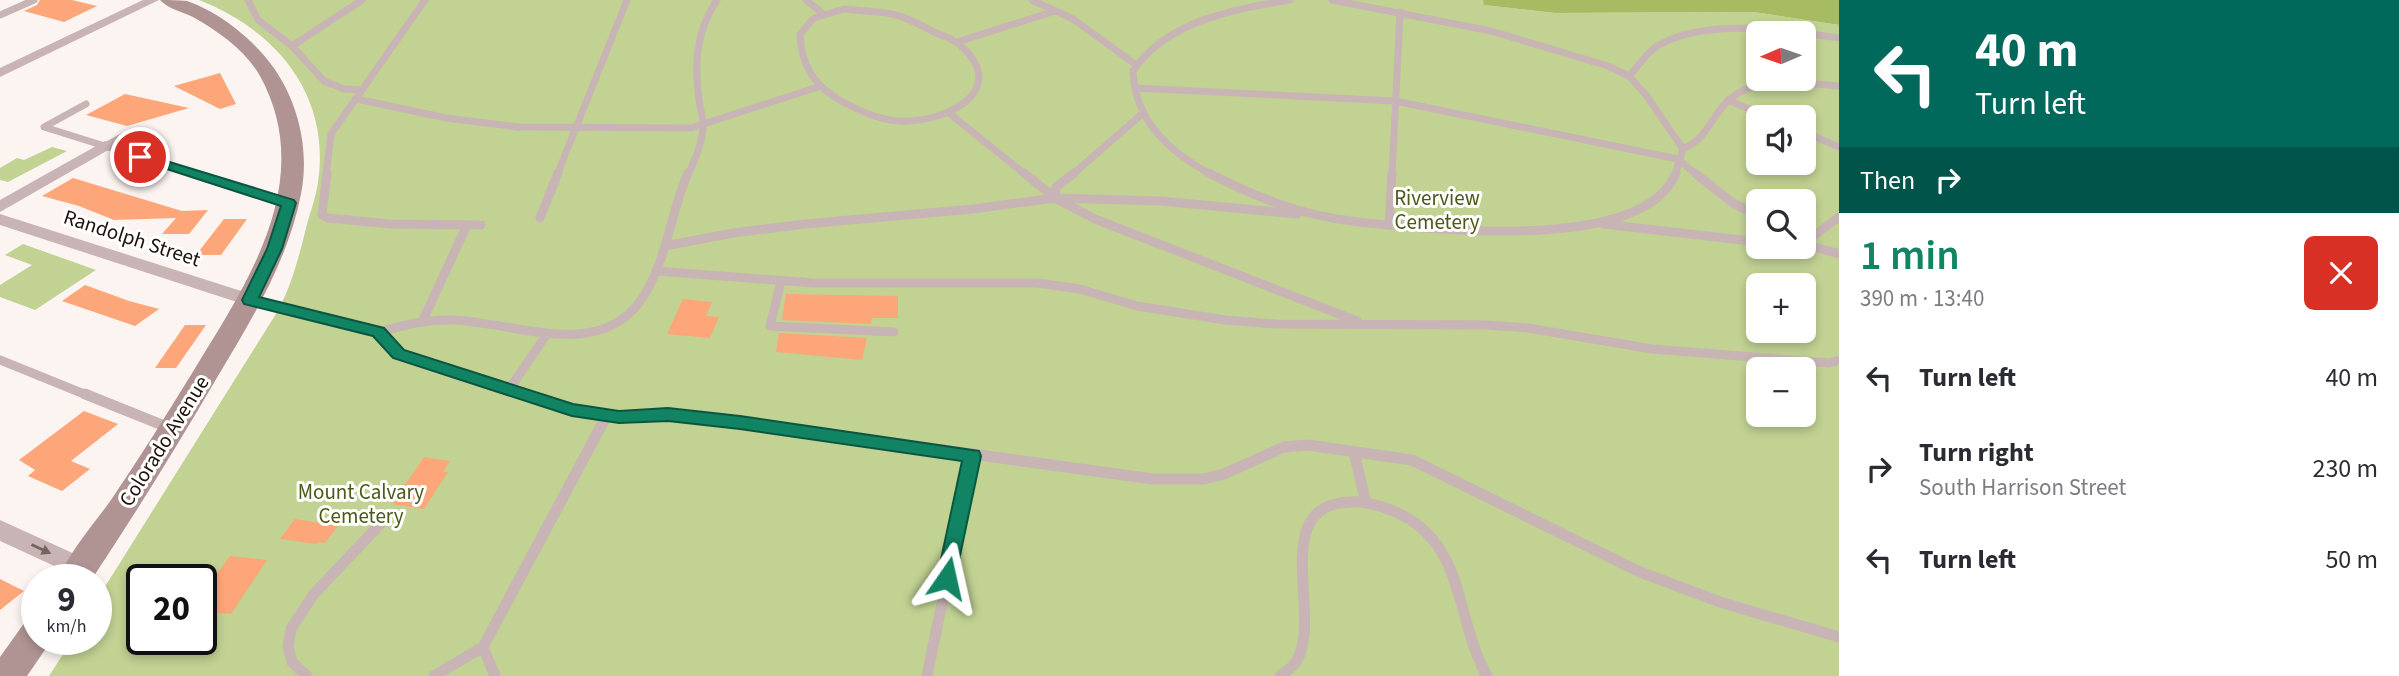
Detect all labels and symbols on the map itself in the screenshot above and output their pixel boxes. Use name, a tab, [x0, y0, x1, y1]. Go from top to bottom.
north arrow	[1746, 21, 1816, 91]
pin	[110, 127, 170, 187]
park label: Riverview Cemetery	[1394, 183, 1480, 237]
street label: Randolph Street	[60, 202, 204, 274]
street label: Colorado Avenue	[112, 370, 216, 512]
park label: Mount Calvary Cemetery	[298, 477, 424, 531]
position arrow	[910, 541, 984, 615]
one-way arrow	[31, 543, 51, 555]
speed limit sign: 20	[126, 564, 217, 655]

